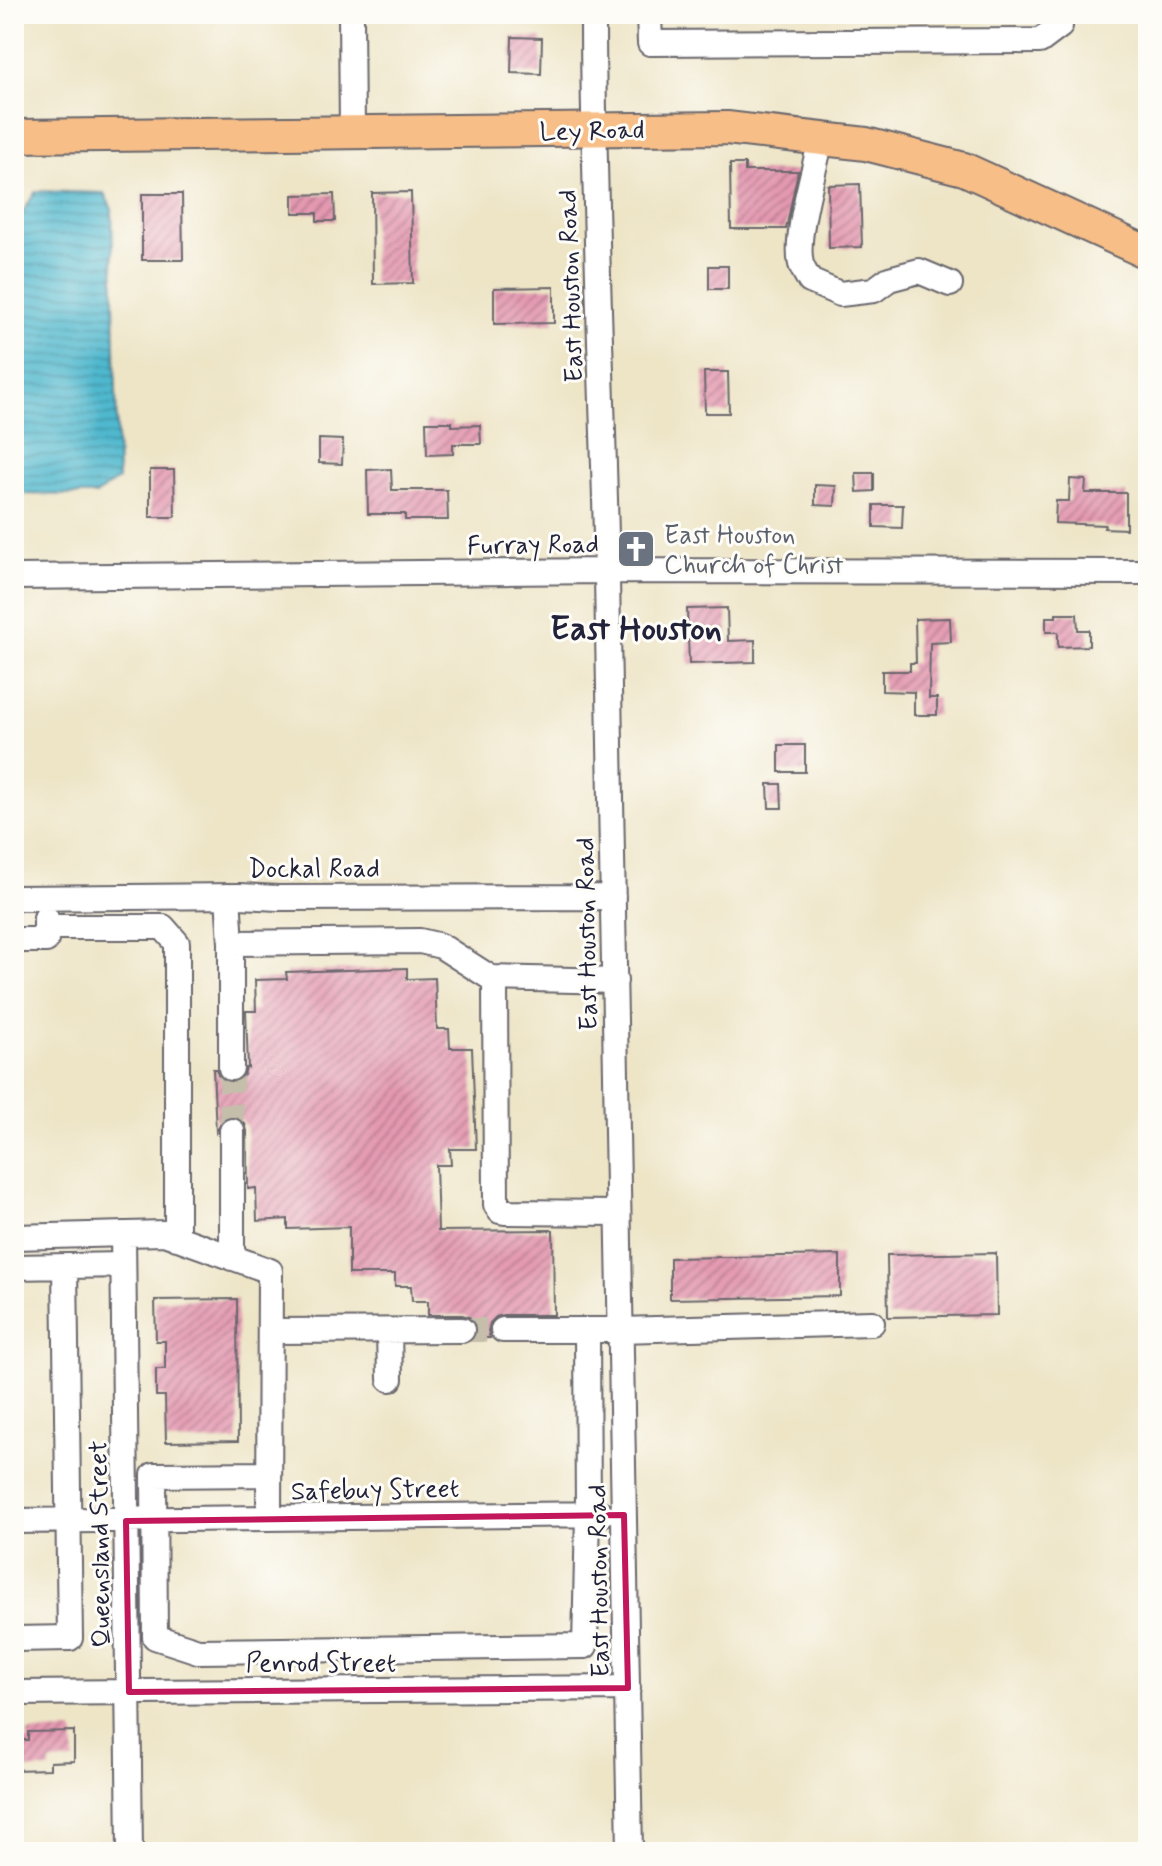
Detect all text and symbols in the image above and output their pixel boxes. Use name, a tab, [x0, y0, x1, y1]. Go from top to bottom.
street label: Ley Road	[539, 114, 645, 150]
street label: East Houston Road	[552, 189, 592, 383]
place label: East Houston Church of Christ	[664, 519, 844, 583]
street label: Furray Road	[467, 528, 599, 564]
church icon: East Houston Church of Christ	[615, 528, 657, 570]
district label: East Houston	[550, 607, 722, 652]
street label: East Houston Road	[569, 837, 607, 1031]
street label: Dockal Road	[248, 853, 380, 887]
street label: Queensland Street	[82, 1440, 120, 1648]
street label: Safebuy Street	[291, 1473, 460, 1509]
street label: East Houston Road	[581, 1484, 619, 1678]
street label: Penrod Street	[246, 1647, 396, 1681]

